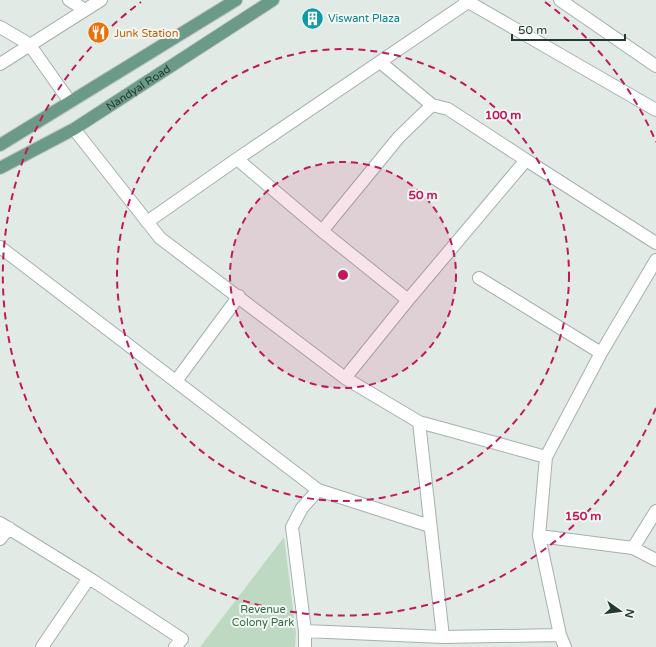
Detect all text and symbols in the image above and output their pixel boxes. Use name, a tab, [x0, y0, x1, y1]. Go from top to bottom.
building icon: Viswant Plaza	[300, 5, 326, 31]
place label: Viswant Plaza	[328, 12, 400, 25]
scale bar	[512, 16, 625, 42]
restaurant icon: Junk Station	[85, 20, 111, 46]
text: 50 m	[518, 23, 547, 37]
place label: Junk Station	[114, 27, 179, 40]
street label: Nandyal Road	[104, 62, 173, 113]
text: 100 m	[485, 108, 521, 122]
text: 50 m	[408, 188, 438, 202]
centre of rings	[336, 268, 350, 282]
text: 150 m	[565, 509, 601, 523]
north arrow	[600, 591, 640, 631]
park label: Revenue Colony Park	[232, 603, 294, 629]
text: N	[622, 607, 637, 619]

